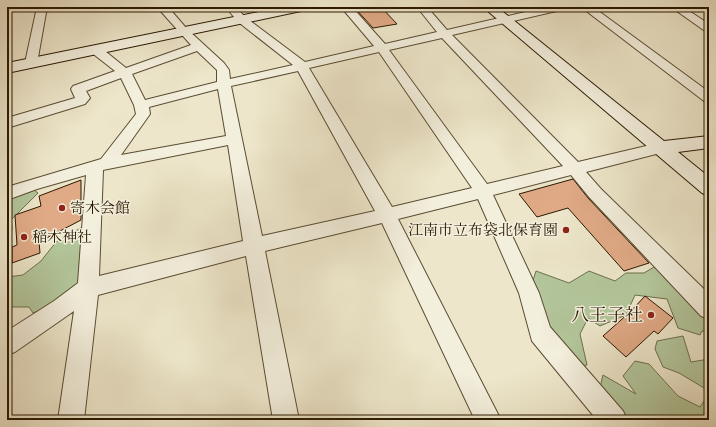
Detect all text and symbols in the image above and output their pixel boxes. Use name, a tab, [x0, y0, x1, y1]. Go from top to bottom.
place label: 寄木会館	[70, 199, 130, 217]
marker: 寄木会館	[57, 203, 67, 213]
place label: 江南市立布袋北保育園	[408, 221, 558, 239]
marker: 江南市立布袋北保育園	[561, 225, 571, 235]
place label: 稲木神社	[32, 228, 92, 246]
marker: 稲木神社	[19, 232, 29, 242]
place label: 八王子社	[571, 305, 643, 326]
marker: 八王子社	[646, 310, 656, 320]

